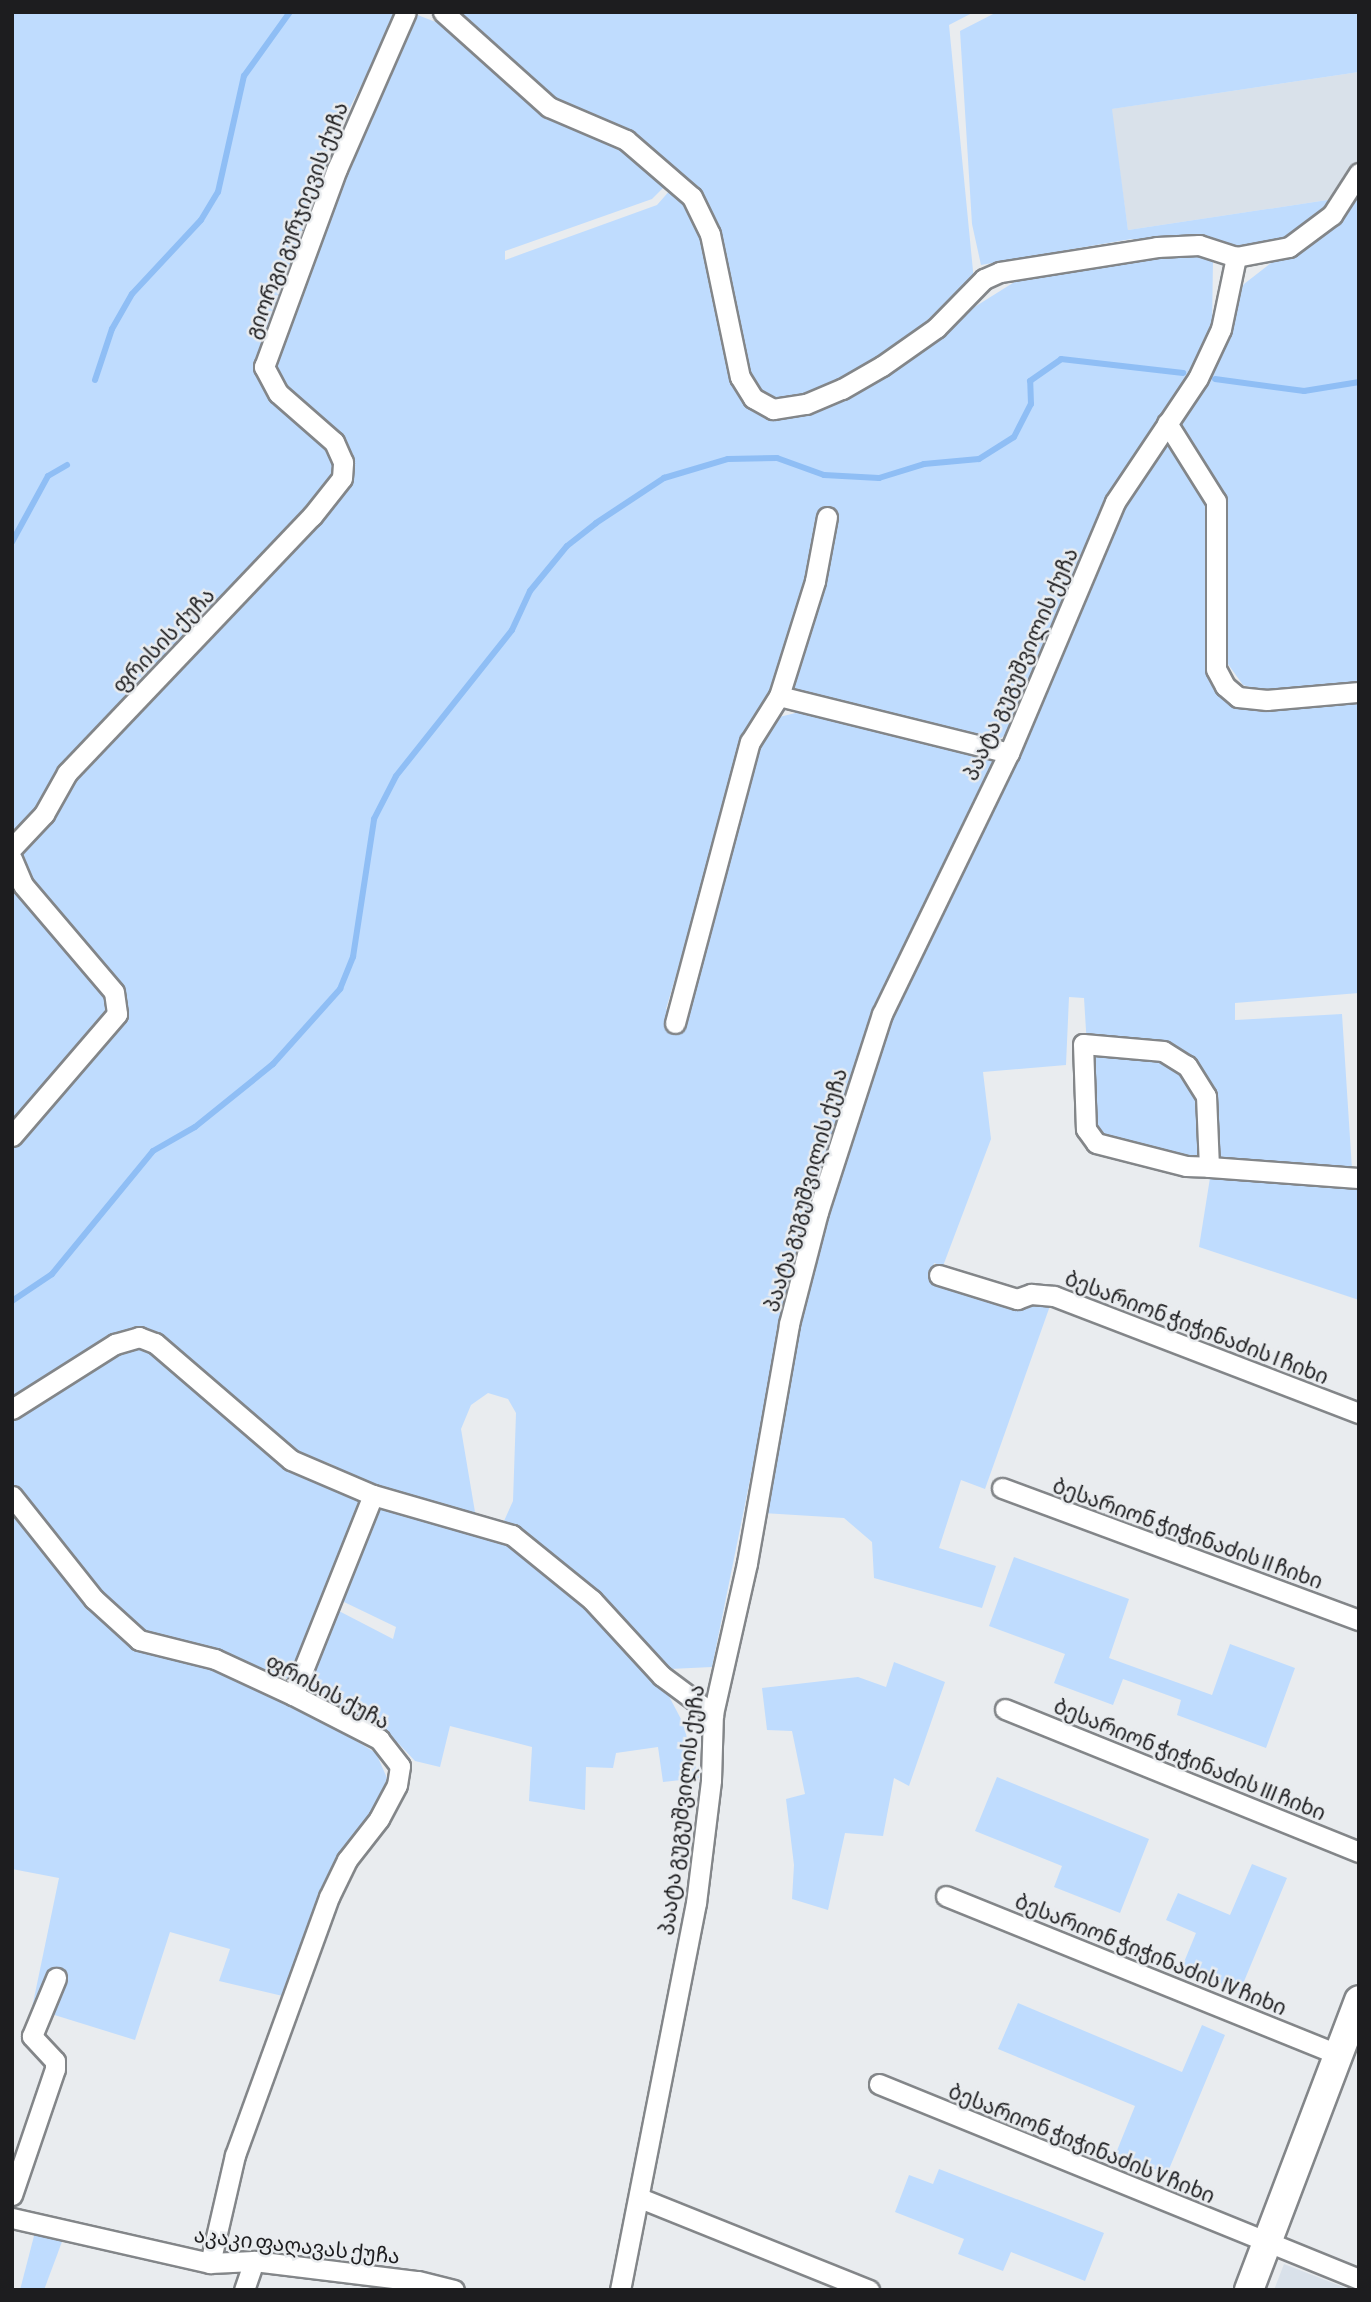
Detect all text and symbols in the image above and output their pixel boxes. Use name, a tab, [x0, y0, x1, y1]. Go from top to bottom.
street label: გიორგი გურჯიევის ქუჩა	[239, 98, 353, 342]
street label: პაატა გუგუშვილის ქუჩა	[957, 544, 1083, 784]
street label: ფრისის ქუჩა	[107, 582, 219, 698]
street label: პაატა გუგუშვილის ქუჩა	[758, 1065, 852, 1315]
street label: ბესარიონ ჭიჭინაძის I ჩიხი	[1062, 1265, 1332, 1389]
street label: ბესარიონ ჭიჭინაძის II ჩიხი	[1050, 1472, 1326, 1594]
street label: ფრისის ქუჩა	[262, 1648, 394, 1734]
street label: პაატა გუგუშვილის ქუჩა	[653, 1683, 709, 1937]
street label: ბესარიონ ჭიჭინაძის III ჩიხი	[1050, 1693, 1330, 1825]
street label: ბესარიონ ჭიჭინაძის IV ჩიხი	[1012, 1888, 1290, 2020]
street label: ბესარიონ ჭიჭინაძის V ჩიხი	[945, 2078, 1219, 2208]
street label: აკაკი ფაღავას ქუჩა	[193, 2222, 401, 2268]

